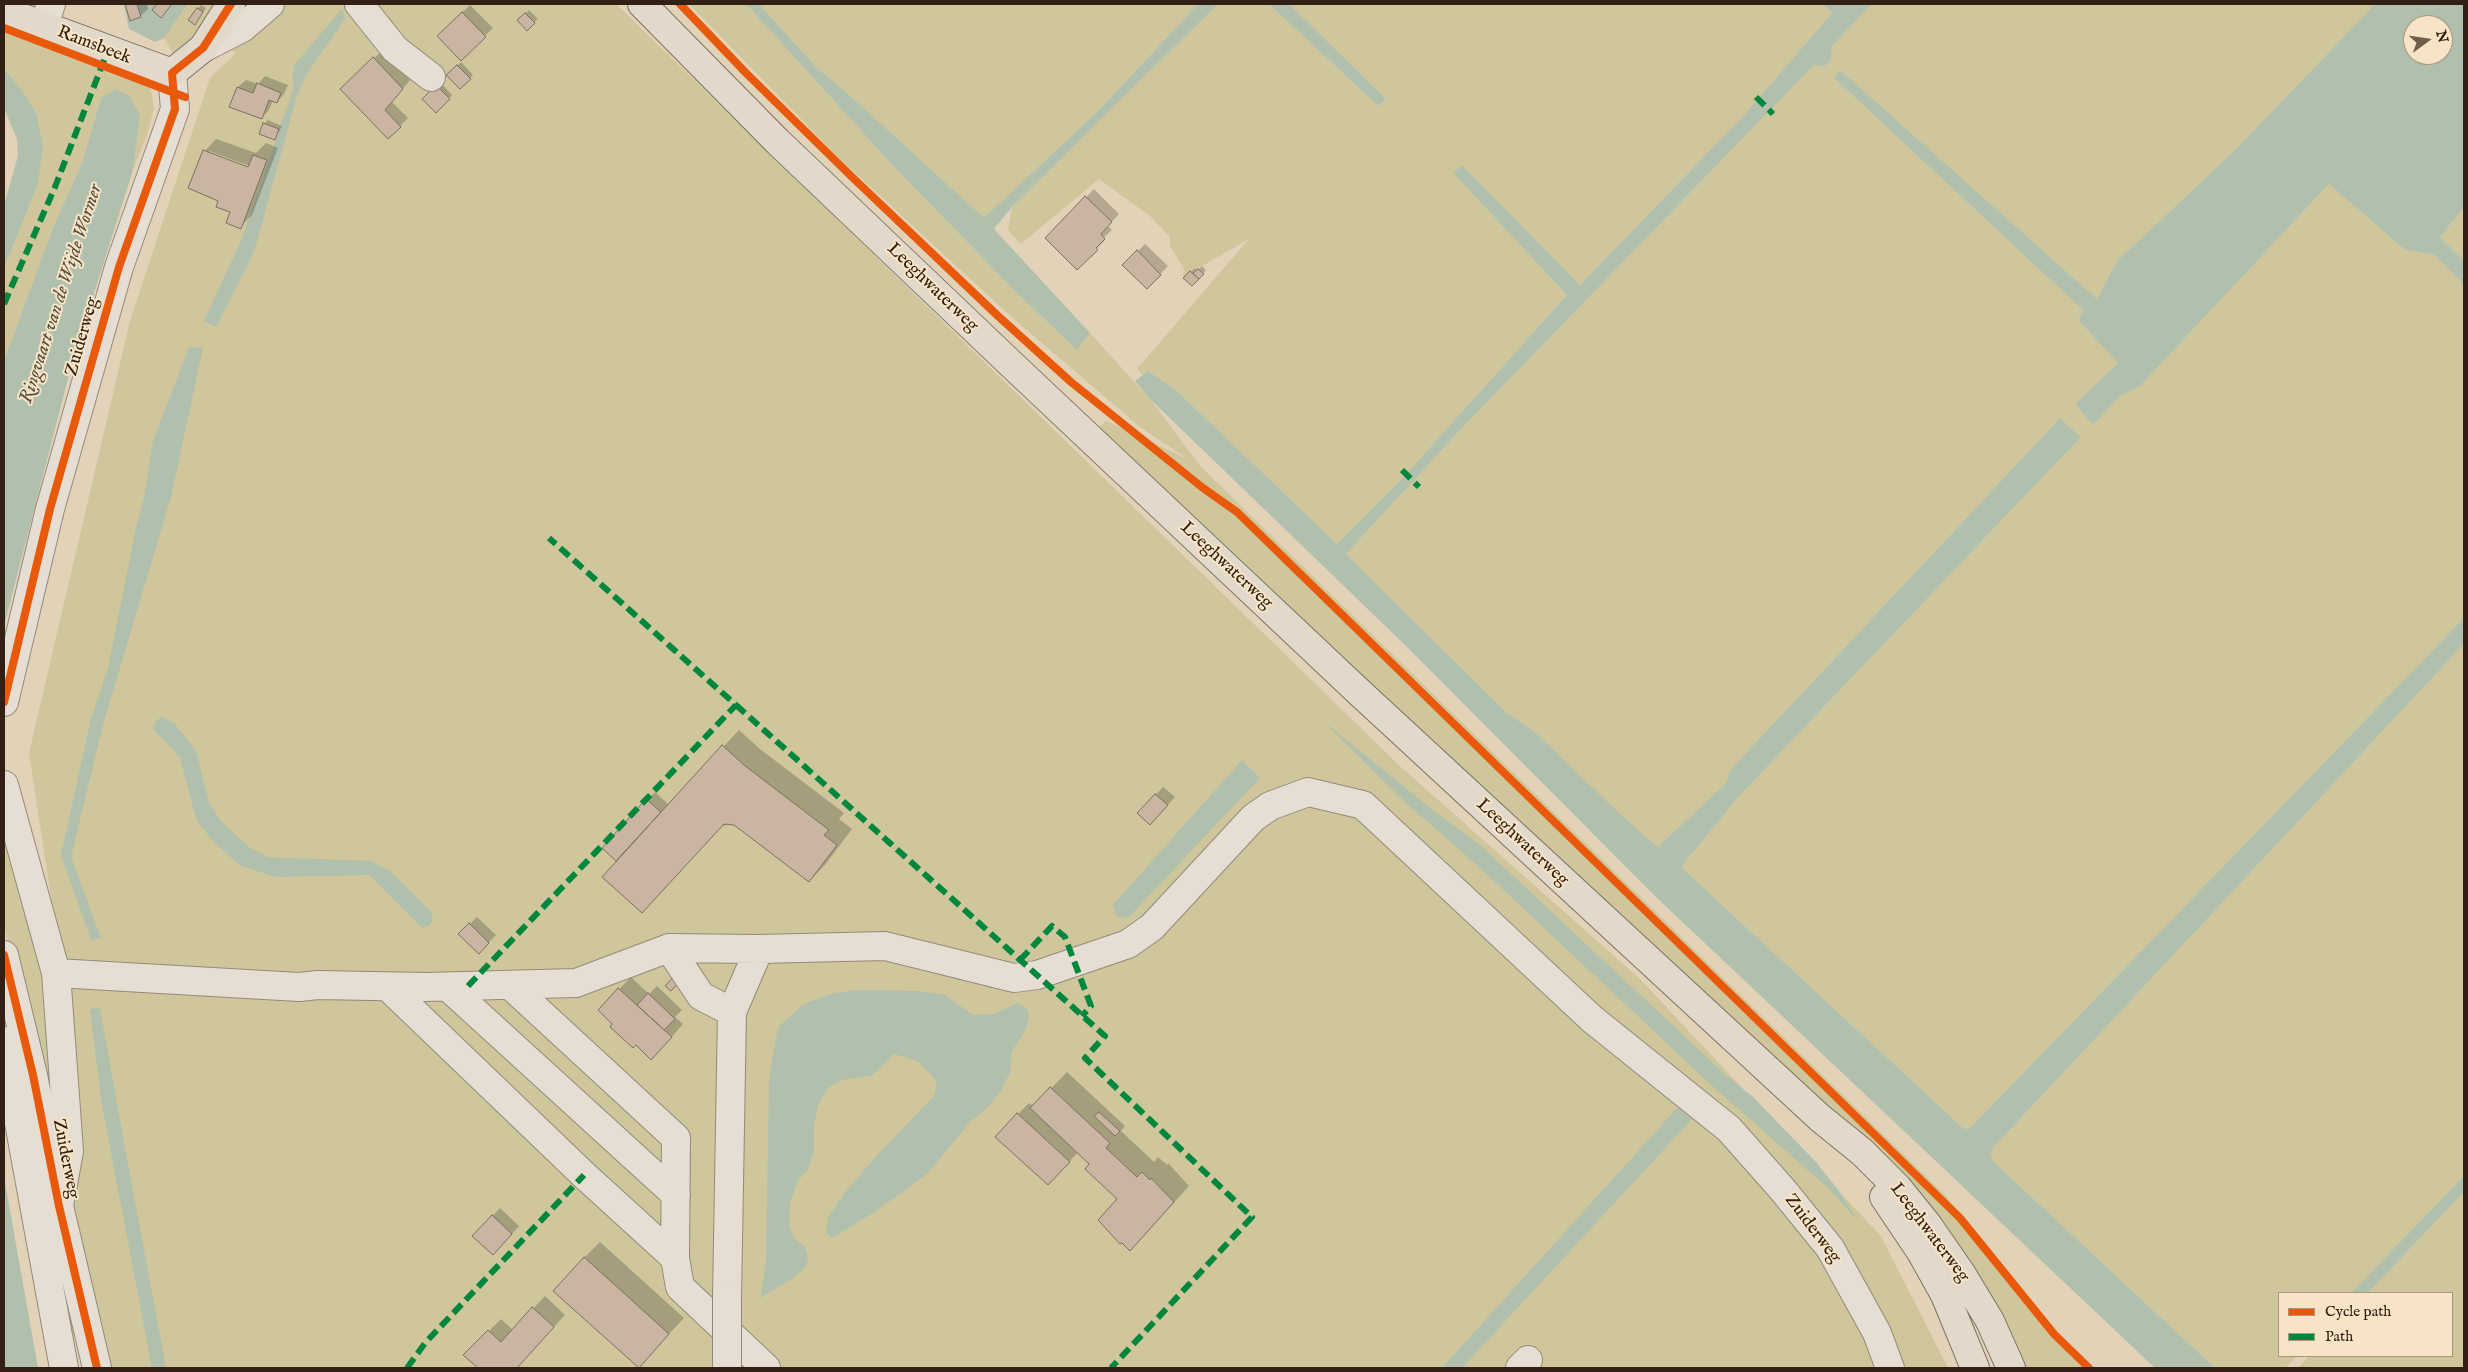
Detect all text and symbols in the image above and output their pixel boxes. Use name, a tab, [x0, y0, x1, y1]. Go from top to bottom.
north arrow	[2403, 15, 2453, 65]
street label: Ramsbeek	[54, 22, 134, 70]
text: N	[2431, 29, 2452, 45]
water label: Ringvaart van de Wijde Wormer	[16, 182, 108, 406]
street label: Leeghwaterweg	[882, 239, 982, 337]
street label: Zuiderweg	[61, 295, 105, 379]
street label: Leeghwaterweg	[1175, 518, 1277, 614]
street label: Leeghwaterweg	[1471, 795, 1573, 891]
street label: Zuiderweg	[47, 1117, 83, 1201]
street label: Leeghwaterweg	[1885, 1179, 1973, 1287]
street label: Zuiderweg	[1779, 1190, 1845, 1268]
legend	[2278, 1292, 2453, 1357]
text: Cycle path	[2325, 1302, 2391, 1321]
text: Path	[2325, 1327, 2353, 1346]

